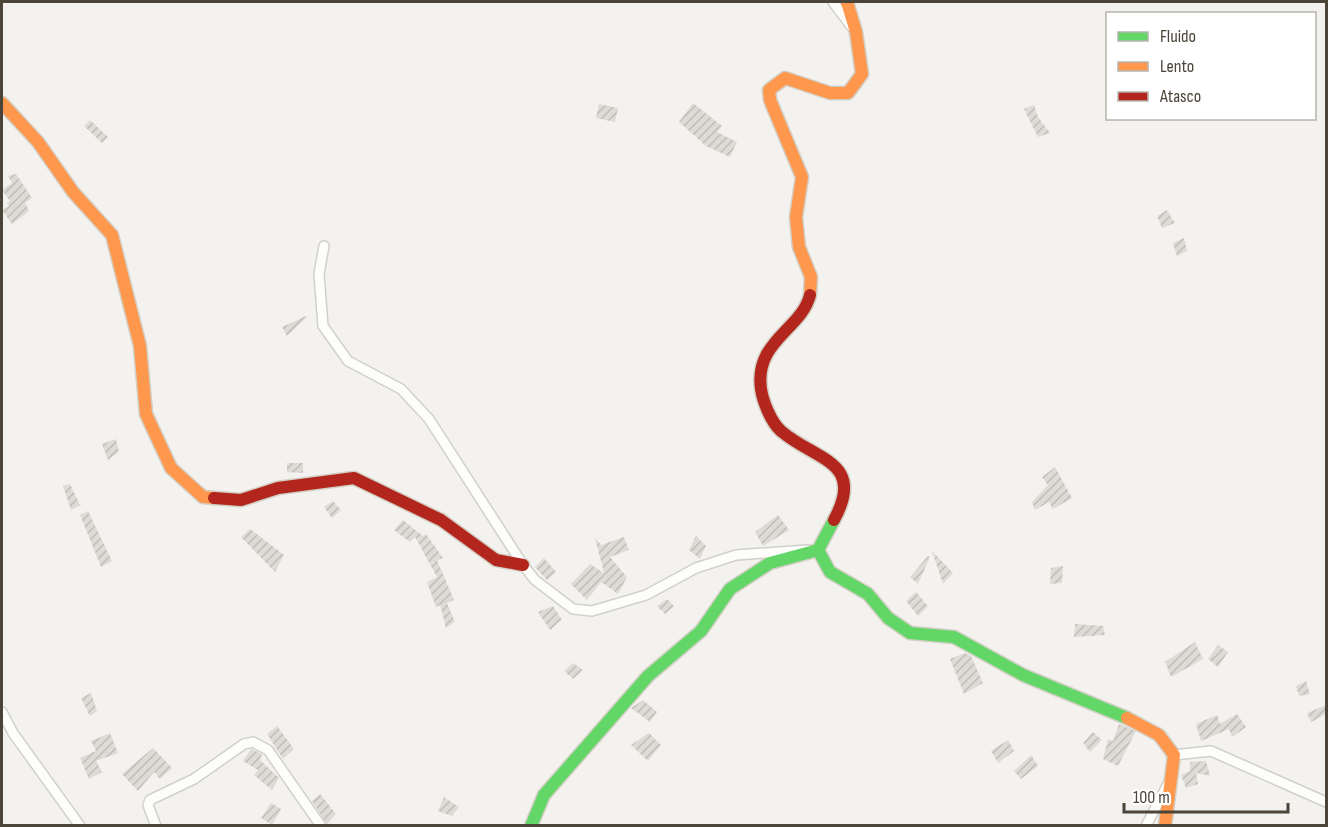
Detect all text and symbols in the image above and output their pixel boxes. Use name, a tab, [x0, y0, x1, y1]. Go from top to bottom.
legend	[1106, 12, 1316, 120]
text: Fluido	[1160, 26, 1196, 47]
text: Lento	[1160, 56, 1194, 77]
text: Atasco	[1159, 86, 1201, 107]
scale bar	[1124, 776, 1288, 814]
text: 100 m	[1133, 787, 1170, 808]

